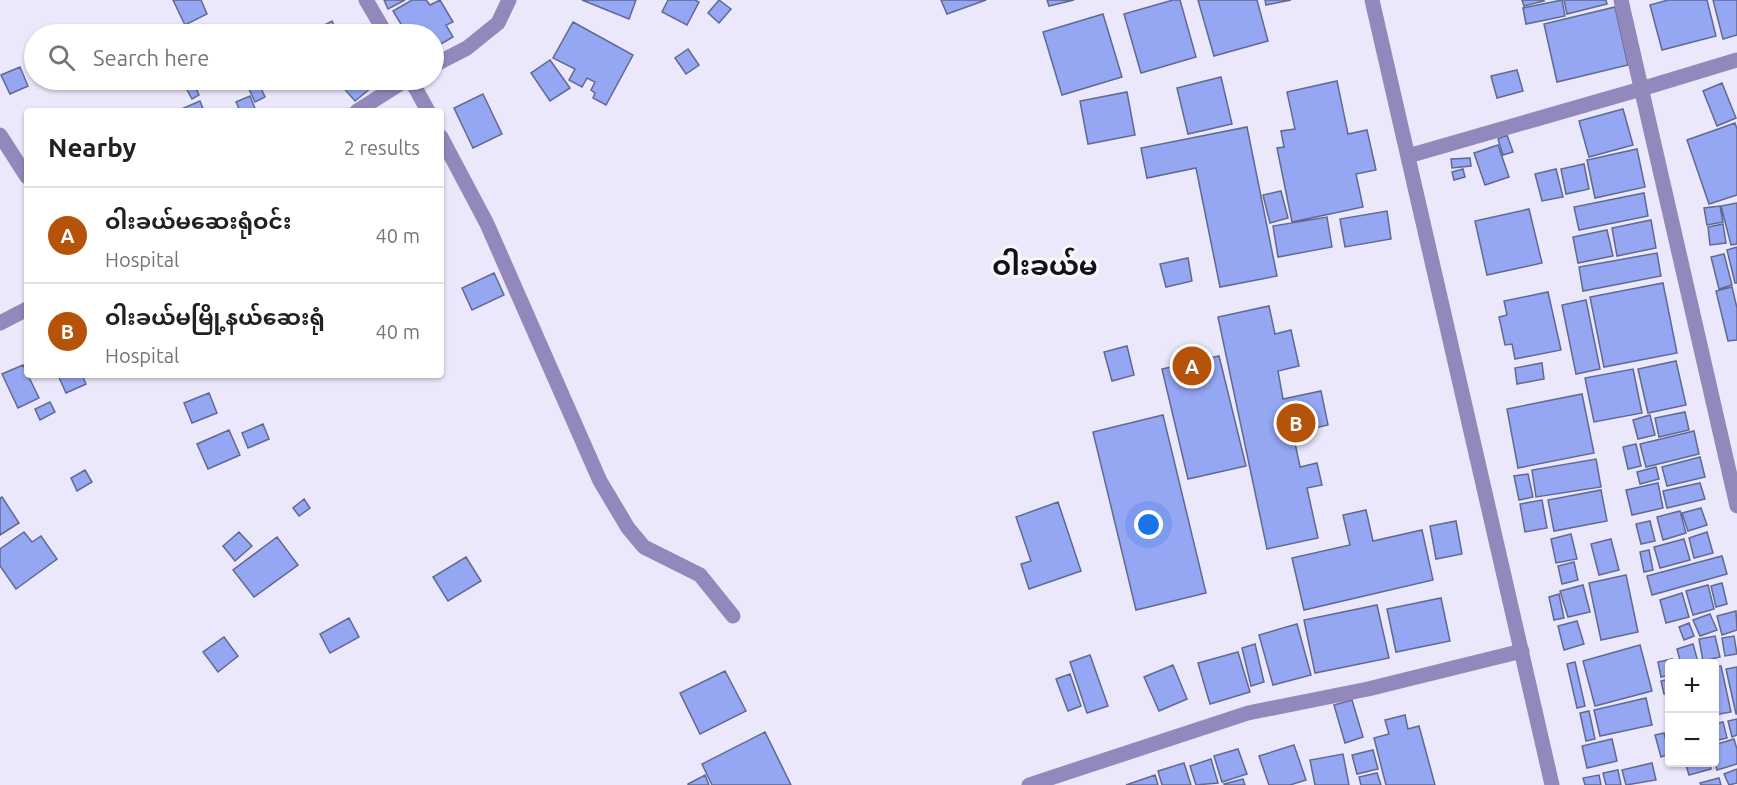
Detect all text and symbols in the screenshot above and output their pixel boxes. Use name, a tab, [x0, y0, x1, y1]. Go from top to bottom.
search box	[24, 24, 444, 90]
icon: search	[45, 41, 78, 74]
text: Search here	[93, 45, 209, 70]
text: Nearby	[48, 133, 136, 162]
text: 2 results	[344, 136, 420, 159]
text: ဝါးခယ်မဆေးရုံဝင်း	[105, 208, 291, 233]
text: A	[60, 224, 75, 247]
text: 40 m	[376, 224, 420, 247]
district label: ဝါးခယ်မ	[992, 247, 1098, 280]
text: Hospital	[105, 248, 179, 271]
text: ဝါးခယ်မမြို့နယ်ဆေးရုံ	[105, 304, 325, 329]
text: B	[61, 320, 74, 343]
text: 40 m	[376, 320, 420, 343]
text: Hospital	[105, 344, 179, 367]
pin: A	[1172, 344, 1212, 388]
pin: B	[1276, 400, 1316, 446]
your location	[1134, 510, 1163, 539]
map controls	[1665, 659, 1719, 767]
button: +	[1665, 659, 1719, 713]
button: −	[1665, 713, 1719, 767]

